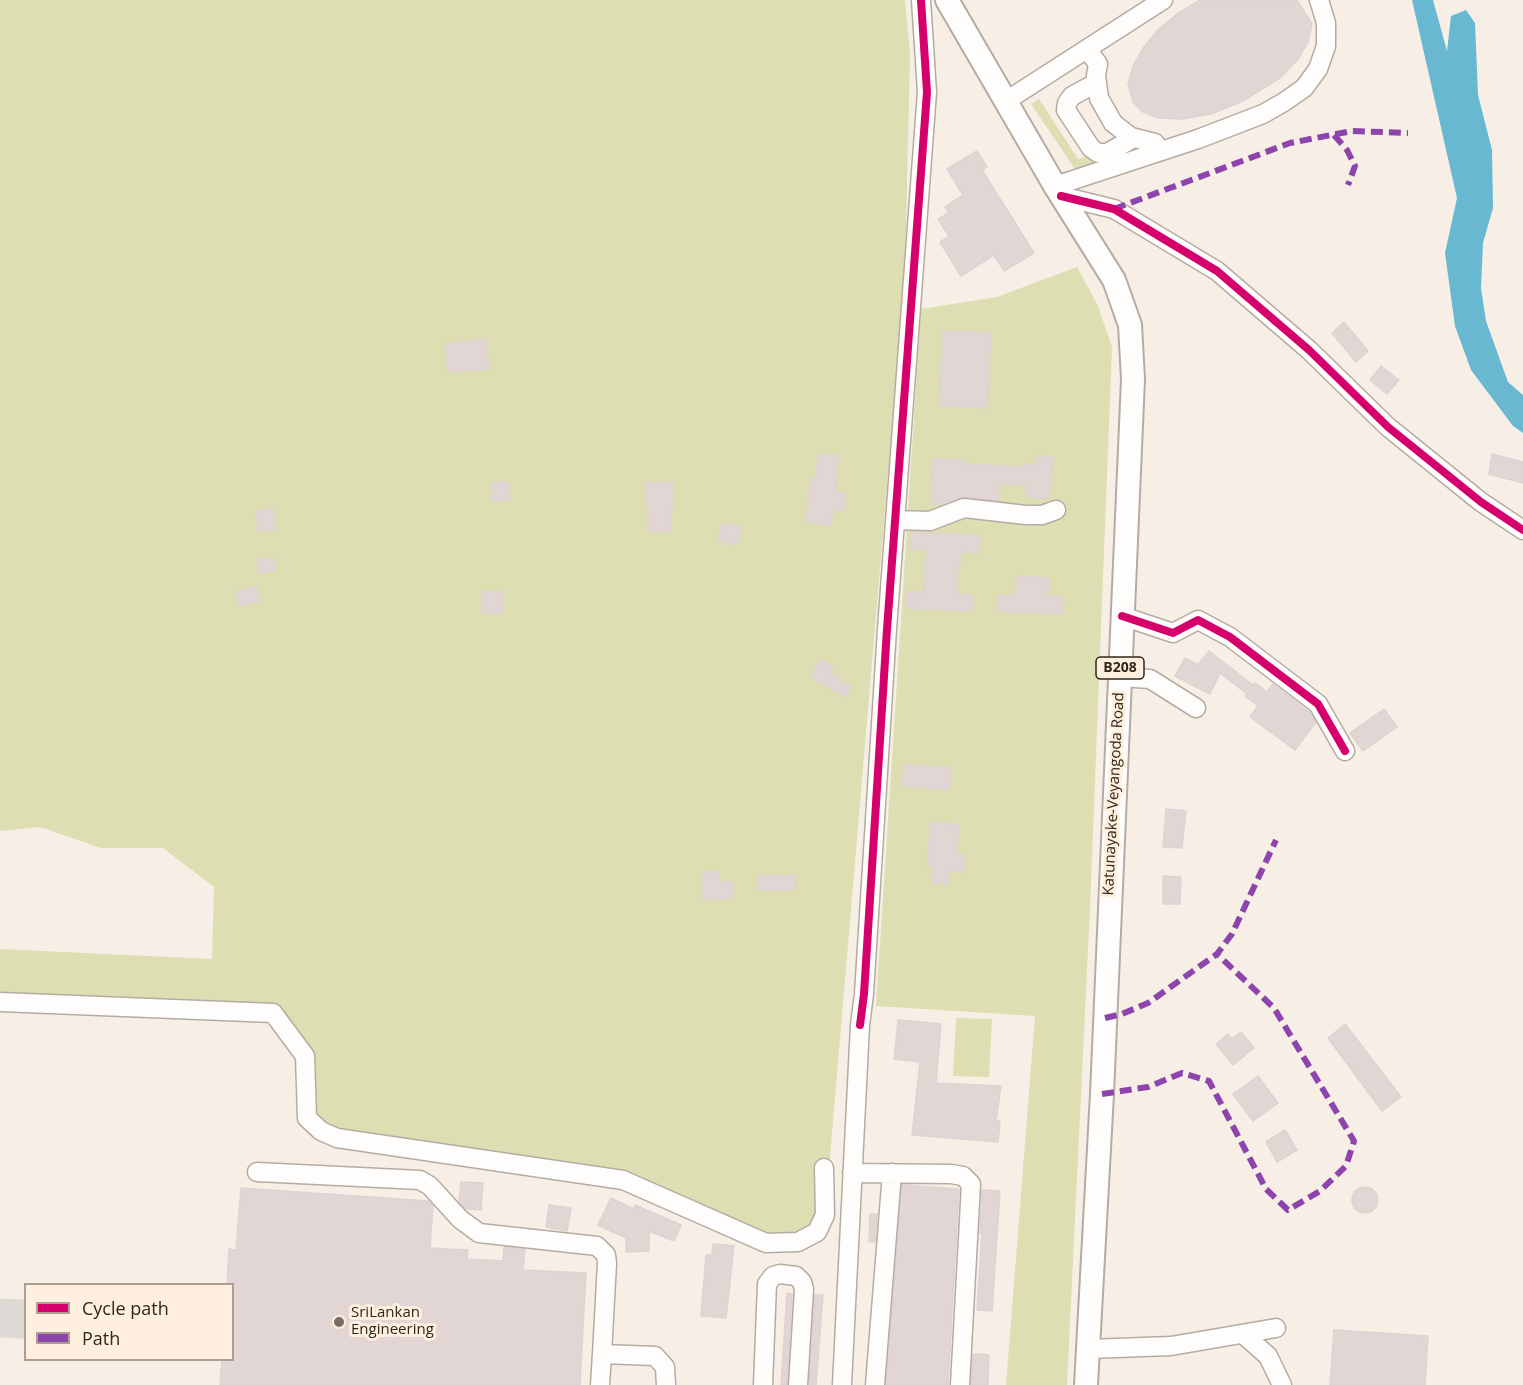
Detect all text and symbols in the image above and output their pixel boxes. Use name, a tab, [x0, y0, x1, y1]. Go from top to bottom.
road number: B208	[1096, 657, 1144, 679]
street label: Katunayake-Veyangoda Road	[1100, 692, 1128, 896]
legend	[24, 1283, 234, 1361]
text: Cycle path	[82, 1296, 169, 1320]
place label: SriLankan Engineering	[351, 1304, 434, 1339]
marker: SriLankan Engineering	[332, 1315, 346, 1329]
text: Path	[82, 1326, 120, 1350]

